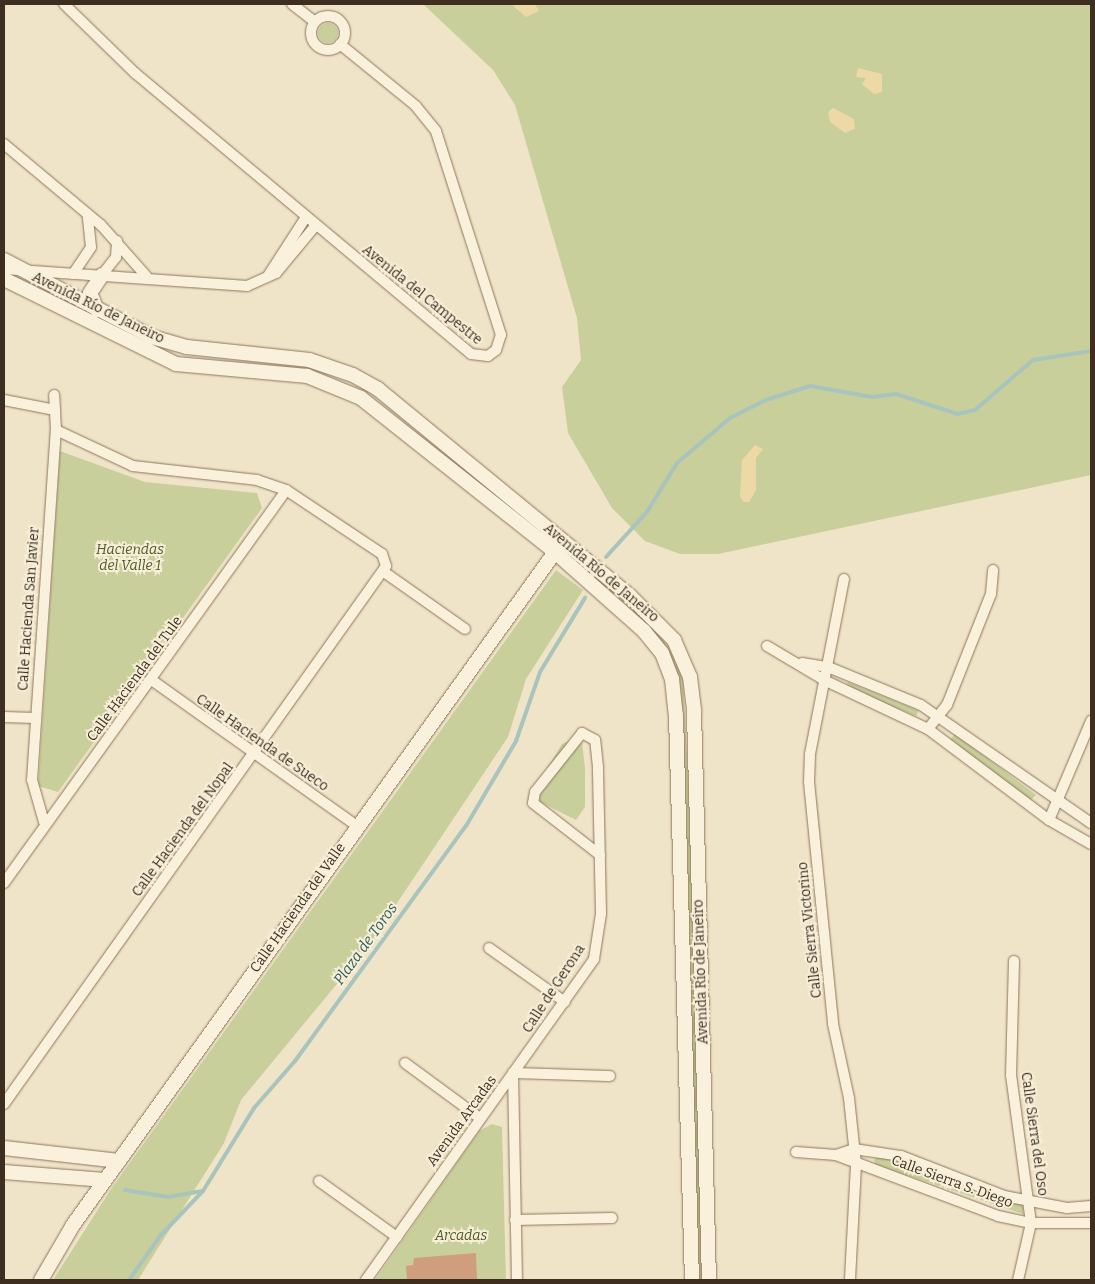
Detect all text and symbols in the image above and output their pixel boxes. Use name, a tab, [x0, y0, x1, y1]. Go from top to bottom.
street label: Avenida del Campestre	[359, 241, 485, 349]
street label: Avenida Río de Janeiro	[29, 269, 167, 347]
street label: Avenida Río de Janeiro	[540, 520, 662, 626]
street label: Calle Hacienda San Javier	[15, 527, 43, 691]
park label: Haciendas del Valle 1	[96, 542, 164, 574]
street label: Calle Hacienda del Tule	[84, 613, 186, 745]
street label: Calle Hacienda de Sueco	[192, 691, 332, 795]
street label: Calle Hacienda del Nopal	[129, 760, 237, 900]
street label: Calle Hacienda del Valle	[247, 840, 349, 976]
street label: Calle Sierra Victorino	[794, 861, 826, 999]
street label: Avenida Río de Janeiro	[690, 899, 712, 1045]
water label: Plaza de Toros	[330, 900, 402, 988]
street label: Calle de Gerona	[519, 942, 589, 1036]
street label: Calle Sierra del Oso	[1017, 1071, 1051, 1197]
street label: Avenida Arcadas	[423, 1072, 501, 1170]
street label: Calle Sierra S. Diego	[889, 1152, 1015, 1212]
park label: Arcadas	[435, 1228, 487, 1244]

